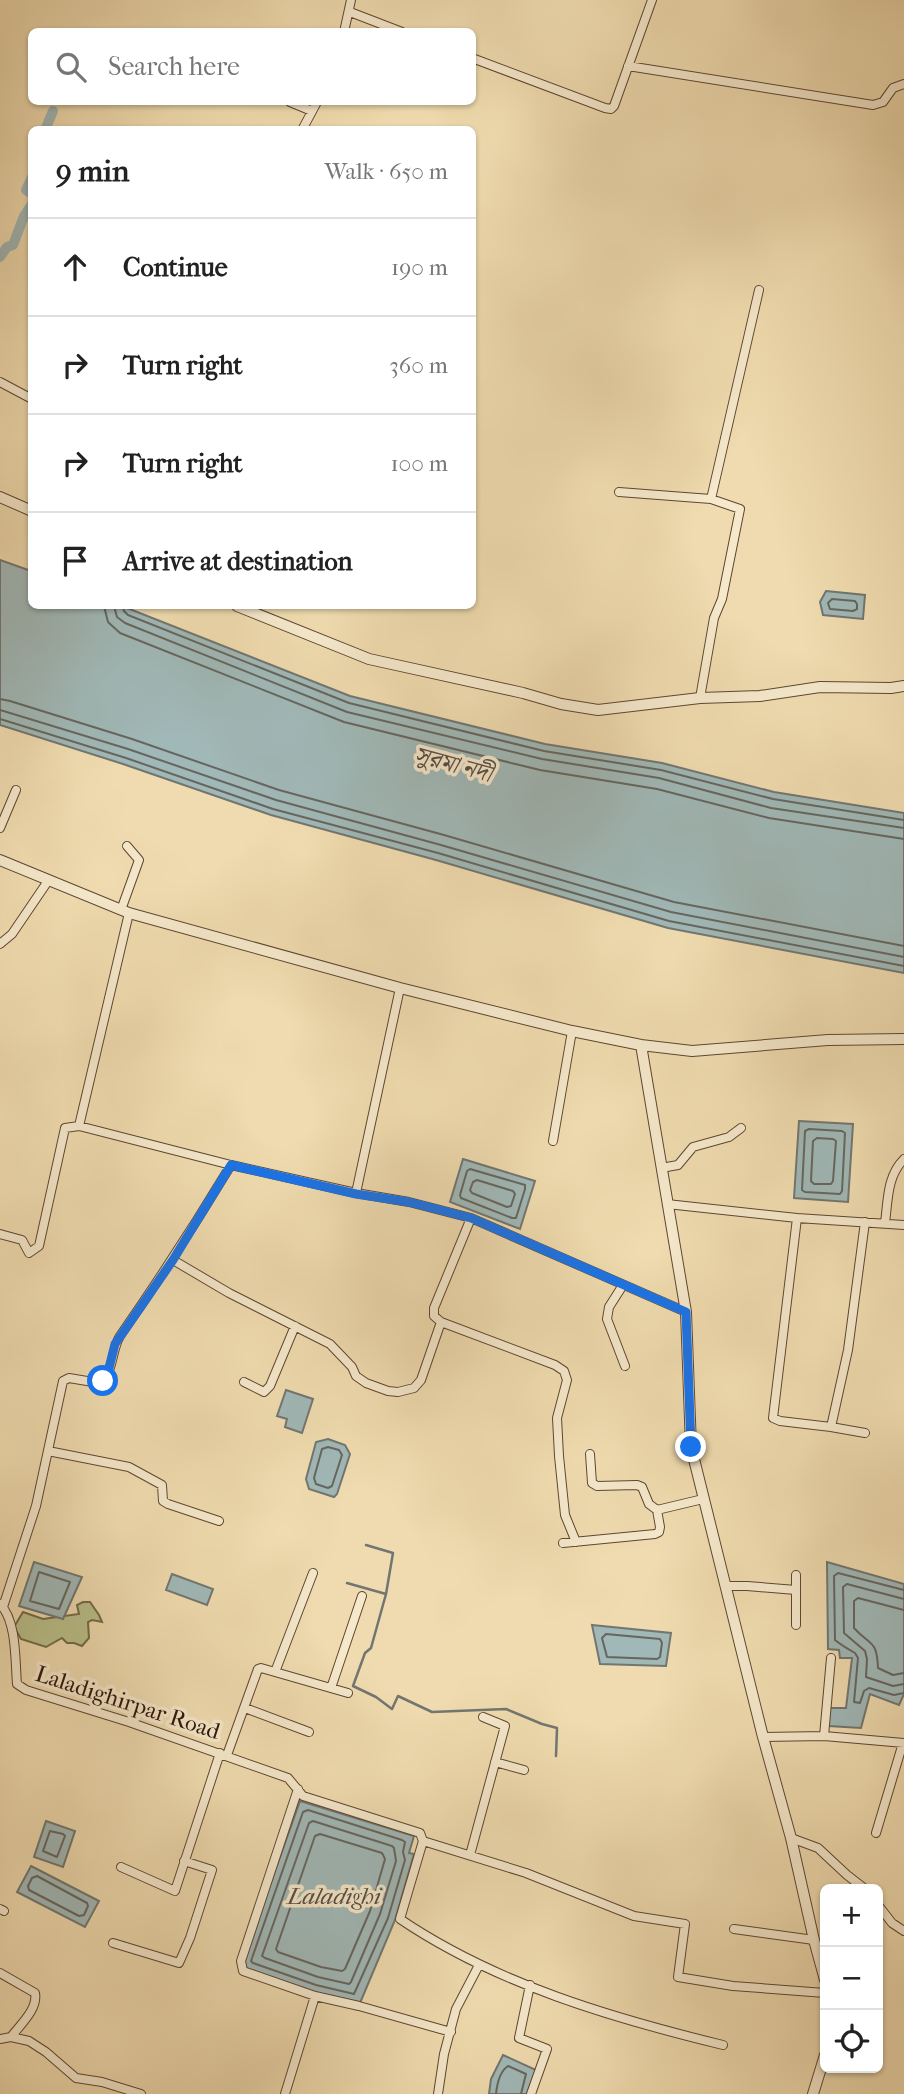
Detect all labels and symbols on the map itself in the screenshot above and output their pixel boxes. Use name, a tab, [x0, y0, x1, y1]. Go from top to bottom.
water label: সুরমা নদী	[411, 739, 498, 789]
route start	[87, 1365, 118, 1396]
route end	[675, 1431, 706, 1462]
street label: Laladighirpar Road	[32, 1660, 224, 1745]
water label: Laladighi	[285, 1882, 383, 1910]

